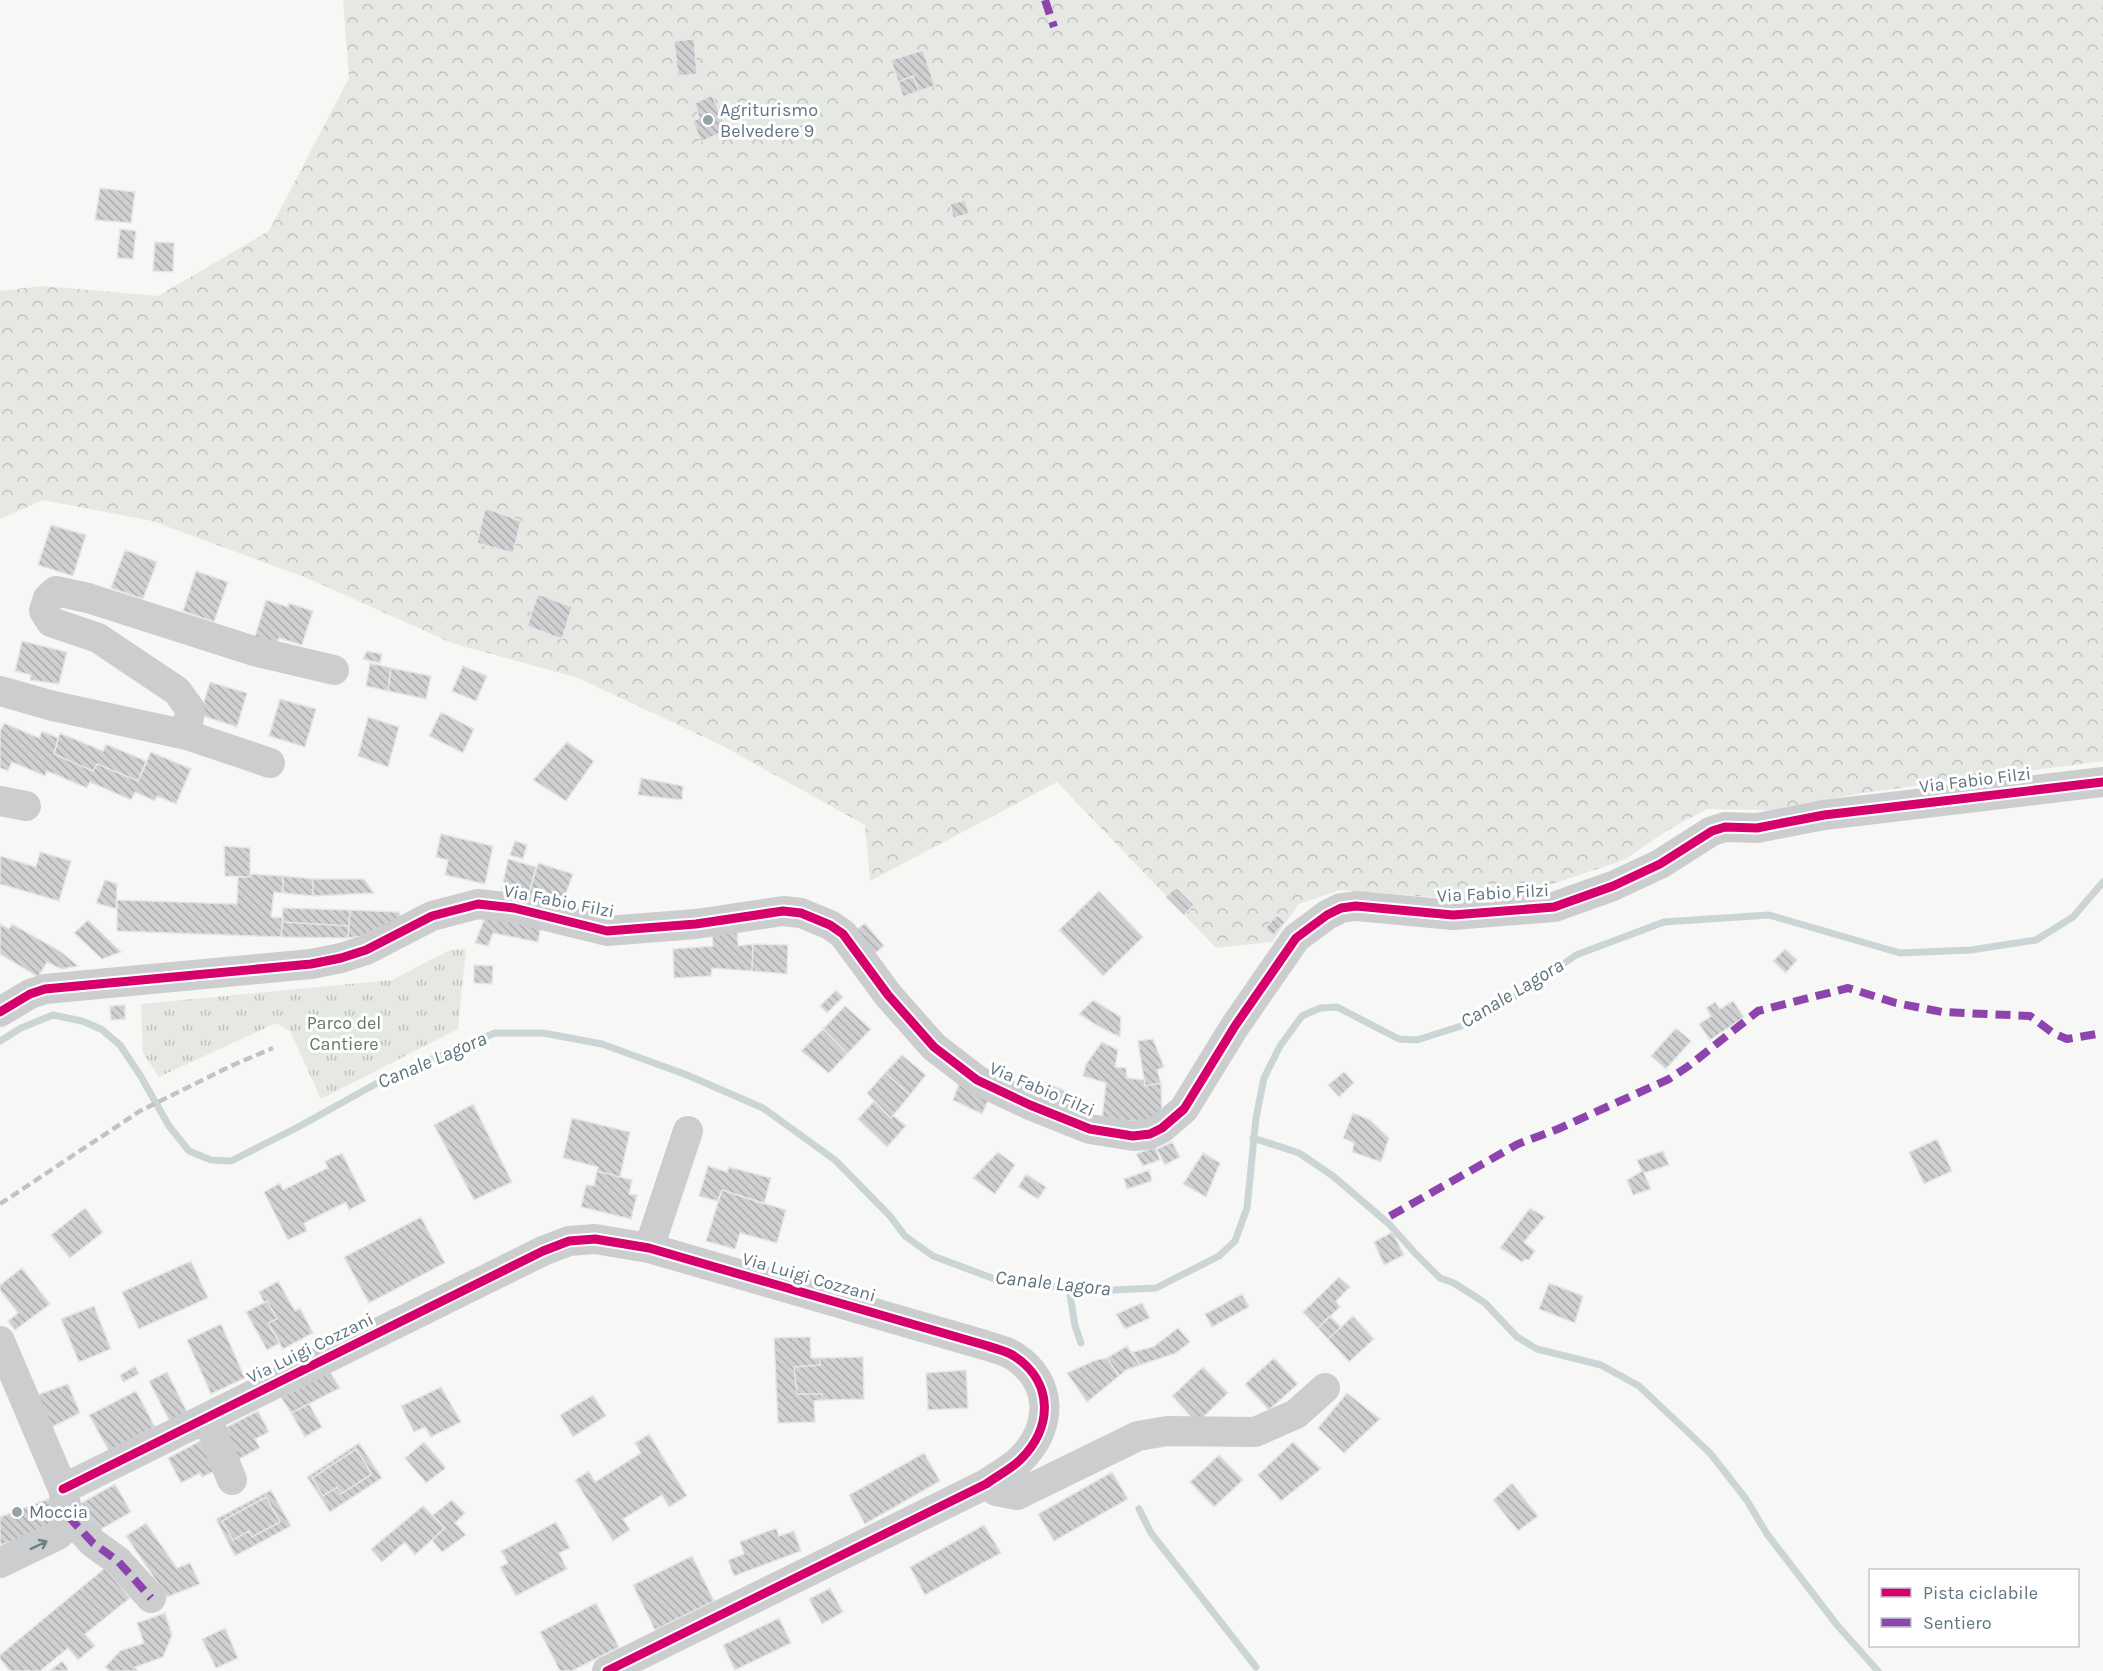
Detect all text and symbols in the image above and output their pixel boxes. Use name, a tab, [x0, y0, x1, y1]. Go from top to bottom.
place label: Agriturismo Belvedere 9	[720, 99, 818, 142]
marker: Agriturismo Belvedere 9	[701, 113, 715, 127]
street label: Via Fabio Filzi	[1918, 762, 2032, 798]
street label: Via Fabio Filzi	[502, 879, 616, 923]
street label: Via Fabio Filzi	[1436, 879, 1550, 907]
water label: Canale Lagora	[1456, 953, 1568, 1033]
park label: Parco del Cantiere	[307, 1012, 381, 1055]
water label: Canale Lagora	[374, 1027, 490, 1093]
street label: Via Fabio Filzi	[986, 1057, 1098, 1121]
street label: Via Luigi Cozzani	[740, 1247, 878, 1307]
water label: Canale Lagora	[994, 1265, 1112, 1301]
street label: Via Luigi Cozzani	[243, 1308, 377, 1388]
place label: Moccia	[29, 1501, 88, 1523]
marker: Moccia	[10, 1505, 24, 1519]
one-way arrow	[30, 1539, 48, 1550]
legend	[1869, 1569, 2079, 1647]
text: Pista ciclabile	[1923, 1582, 2038, 1604]
text: Sentiero	[1923, 1612, 1992, 1634]

